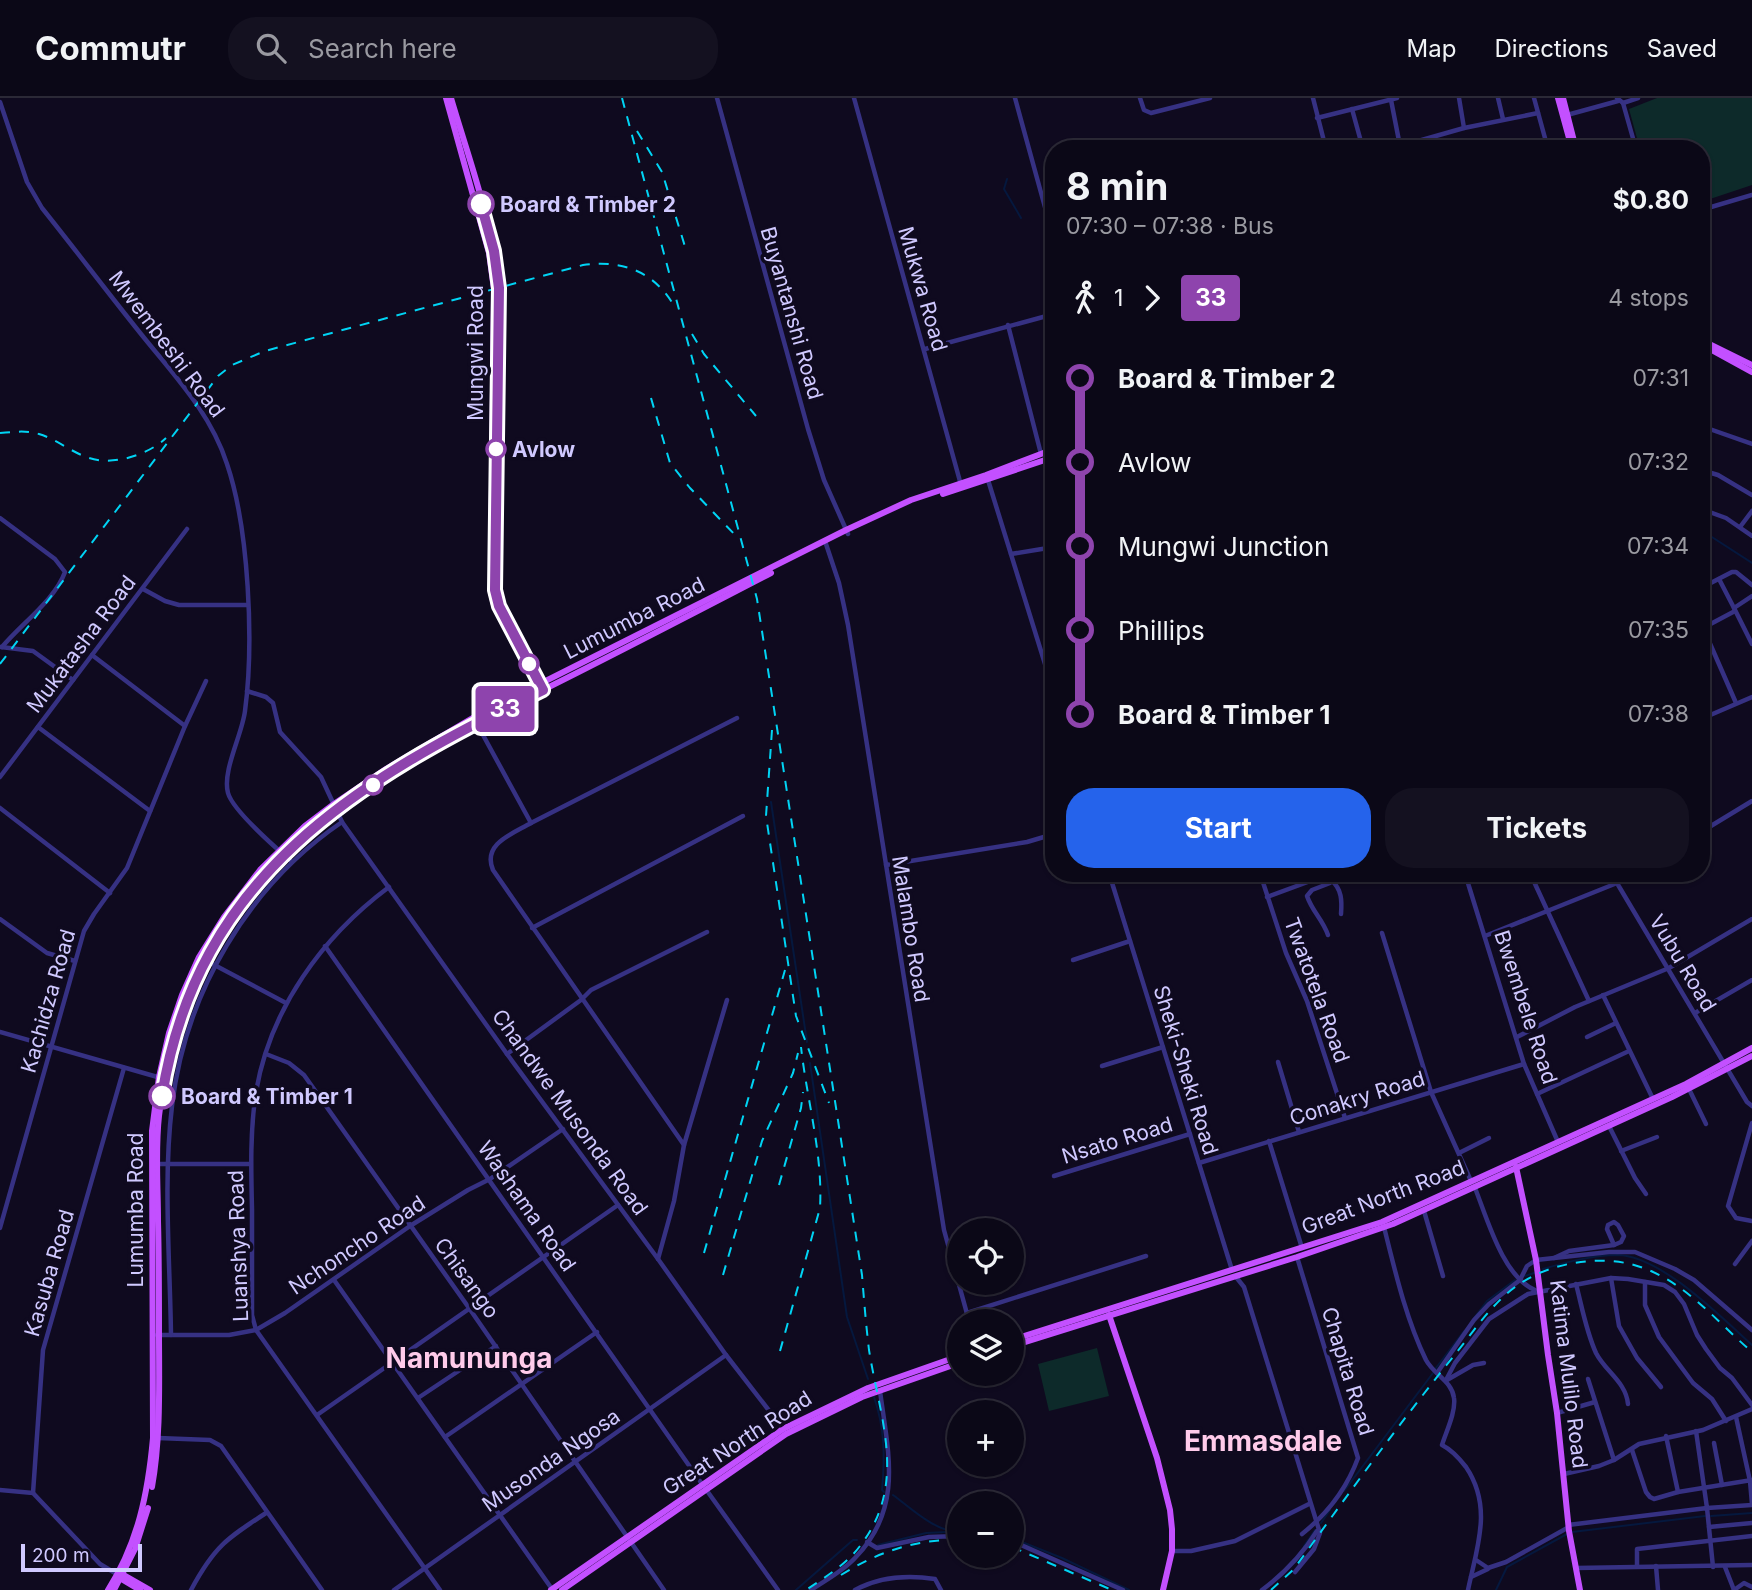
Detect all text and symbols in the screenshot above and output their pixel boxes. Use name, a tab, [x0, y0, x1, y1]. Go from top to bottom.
search box	[228, 17, 718, 80]
text: Commutr	[35, 28, 186, 68]
icon: search	[252, 29, 290, 67]
text: Search here	[308, 33, 457, 64]
text: Map	[1407, 34, 1456, 63]
text: Directions	[1494, 34, 1609, 63]
text: Saved	[1647, 34, 1717, 63]
text: 8 min	[1066, 163, 1168, 209]
text: $0.80	[1613, 184, 1689, 215]
marker: Board & Timber 2	[468, 191, 494, 217]
place label: Board & Timber 2	[500, 192, 676, 217]
text: 07:30 – 07:38 · Bus	[1066, 212, 1274, 240]
street label: Buyantanshi Road	[755, 224, 829, 402]
street label: Mukwa Road	[893, 224, 953, 354]
street label: Mwembeshi Road	[104, 266, 230, 422]
icon: walk	[1066, 279, 1104, 317]
icon: forward	[1133, 279, 1171, 317]
text: 33	[1195, 283, 1226, 312]
text: 1	[1114, 284, 1123, 312]
text: 4 stops	[1608, 284, 1689, 312]
street label: Mungwi Road	[463, 285, 488, 421]
text: Board & Timber 2	[1118, 363, 1336, 394]
text: 07:31	[1633, 364, 1689, 392]
place label: Avlow	[512, 437, 575, 462]
marker: Avlow	[486, 439, 506, 459]
text: Avlow	[1118, 447, 1192, 478]
text: 07:32	[1628, 448, 1689, 476]
text: Mungwi Junction	[1118, 531, 1329, 562]
text: 07:34	[1627, 532, 1689, 560]
street label: Mukatasha Road	[21, 570, 141, 718]
street label: Lumumba Road	[559, 572, 709, 664]
text: Phillips	[1118, 615, 1205, 646]
text: 07:35	[1628, 616, 1689, 644]
unlabelled marker	[519, 654, 539, 674]
line badge: 33	[474, 686, 536, 732]
text: 33	[490, 694, 520, 723]
text: Board & Timber 1	[1118, 699, 1331, 730]
text: 07:38	[1628, 700, 1689, 728]
unlabelled marker	[363, 775, 383, 795]
button: Start	[1066, 788, 1371, 868]
button: Tickets	[1385, 788, 1689, 868]
street label: Malambo Road	[887, 854, 935, 1004]
street label: Vubu Road	[1644, 910, 1722, 1016]
street label: Twatotela Road	[1279, 914, 1355, 1066]
street label: Kachidza Road	[16, 926, 80, 1076]
street label: Bwembele Road	[1489, 927, 1563, 1087]
street label: Sheki-Sheki Road	[1148, 982, 1224, 1158]
street label: Chandwe Musonda Road	[487, 1004, 653, 1220]
street label: Conakry Road	[1286, 1066, 1428, 1130]
marker: Board & Timber 1	[149, 1083, 175, 1109]
place label: Board & Timber 1	[181, 1084, 353, 1109]
street label: Nsato Road	[1059, 1111, 1175, 1169]
street label: Lumumba Road	[123, 1133, 148, 1287]
street label: Washama Road	[473, 1136, 581, 1276]
street label: Great North Road	[1298, 1154, 1468, 1240]
street label: Luanshya Road	[223, 1170, 253, 1322]
street label: Nchoncho Road	[284, 1190, 430, 1300]
street label: Kasuba Road	[19, 1207, 79, 1339]
map controls	[947, 1218, 1024, 1568]
button: locate	[947, 1218, 1024, 1295]
street label: Chisango	[429, 1233, 505, 1323]
street label: Katima Mulilo Road	[1545, 1278, 1593, 1470]
street label: Chapita Road	[1317, 1304, 1379, 1438]
button: layers	[947, 1309, 1024, 1386]
district label: Namununga	[386, 1341, 552, 1375]
street label: Great North Road	[658, 1385, 816, 1501]
button: +	[947, 1400, 1024, 1477]
street label: Musonda Ngosa	[477, 1403, 625, 1517]
district label: Emmasdale	[1184, 1424, 1342, 1458]
button: −	[947, 1491, 1024, 1568]
scale bar	[21, 1541, 142, 1573]
text: 200 m	[32, 1544, 90, 1567]

